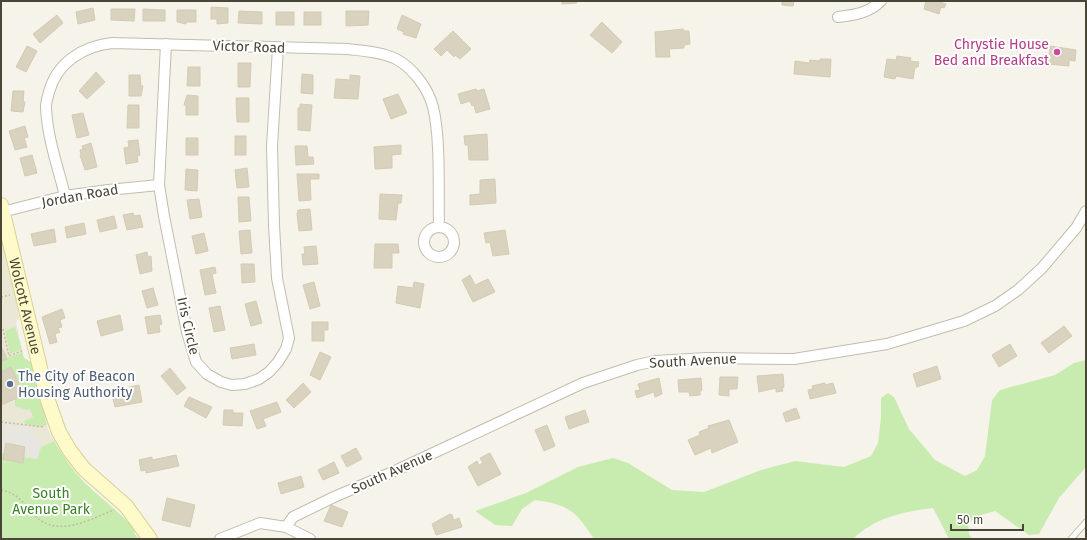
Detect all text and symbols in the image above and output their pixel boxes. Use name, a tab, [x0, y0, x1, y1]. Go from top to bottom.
place label: Chrystie House Bed and Breakfast	[934, 36, 1050, 69]
street label: Victor Road	[212, 37, 286, 57]
marker: Chrystie House Bed and Breakfast	[1052, 47, 1062, 57]
street label: Jordan Road	[40, 181, 120, 211]
street label: Wolcott Avenue	[5, 256, 45, 356]
street label: Iris Circle	[173, 295, 203, 357]
street label: South Avenue	[649, 350, 737, 372]
place label: The City of Beacon Housing Authority	[18, 368, 135, 401]
marker: The City of Beacon Housing Authority	[5, 379, 15, 389]
street label: South Avenue	[349, 446, 435, 498]
park label: South Avenue Park	[12, 485, 91, 518]
scale bar	[951, 506, 1023, 532]
text: 50 m	[957, 513, 983, 527]

